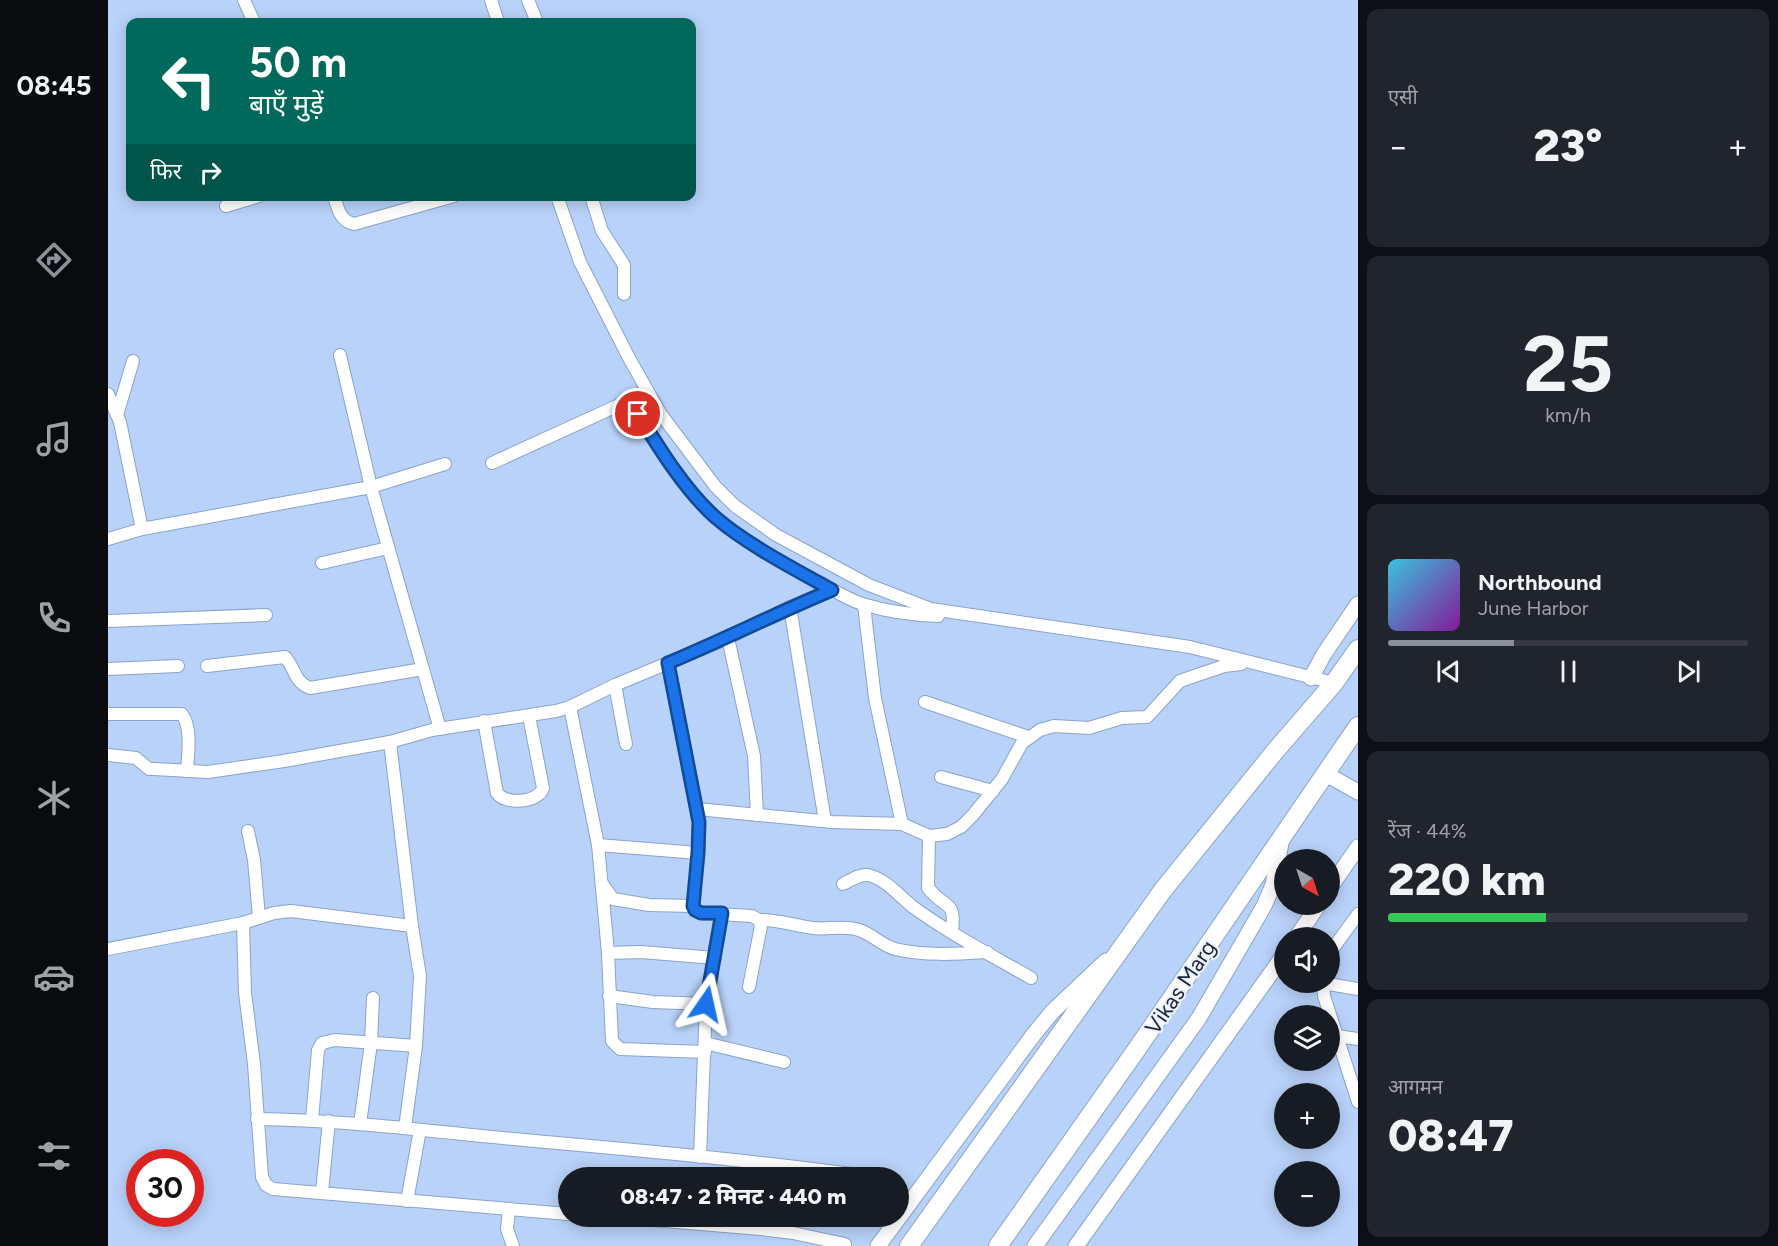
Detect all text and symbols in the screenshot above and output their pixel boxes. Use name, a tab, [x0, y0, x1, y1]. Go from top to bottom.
text: 50 m	[249, 37, 347, 88]
icon: left	[150, 42, 228, 120]
text: 08:45	[17, 69, 91, 102]
text: एसी	[1388, 85, 1418, 109]
text: बाएँ मुड़ें	[249, 88, 324, 121]
text: 23°	[1534, 118, 1602, 172]
text: −	[1388, 127, 1409, 166]
text: +	[1727, 127, 1748, 166]
icon: right	[194, 156, 227, 189]
text: फिर	[150, 158, 182, 185]
icon: directions	[33, 239, 75, 281]
text: 25	[1523, 317, 1613, 411]
pin	[612, 388, 663, 439]
icon: arrive	[621, 397, 654, 430]
text: km/h	[1545, 403, 1591, 427]
icon: music	[33, 418, 75, 460]
text: Northbound	[1478, 569, 1602, 596]
text: June Harbor	[1478, 596, 1589, 620]
icon: phone	[33, 597, 75, 639]
icon: previous	[1432, 655, 1465, 688]
icon: pause	[1552, 655, 1585, 688]
icon: next	[1672, 655, 1705, 688]
icon: climate	[33, 777, 75, 819]
text: रेंज · 44%	[1388, 819, 1467, 843]
north arrow	[1274, 849, 1340, 915]
map controls	[1274, 849, 1340, 1227]
text: 220 km	[1388, 852, 1546, 906]
button: sound	[1274, 927, 1340, 993]
street label: Vikas Marg	[1139, 935, 1222, 1040]
icon: car	[33, 956, 75, 998]
position arrow	[674, 972, 738, 1036]
button: layers	[1274, 1005, 1340, 1071]
text: आगमन	[1388, 1075, 1443, 1099]
button: +	[1274, 1083, 1340, 1149]
text: 08:47	[1388, 1108, 1514, 1162]
icon: filters	[33, 1135, 75, 1177]
speed limit sign: 30	[126, 1149, 204, 1227]
button: −	[1274, 1161, 1340, 1227]
text: 08:47 · 2 मिनट · 440 m	[621, 1183, 847, 1210]

